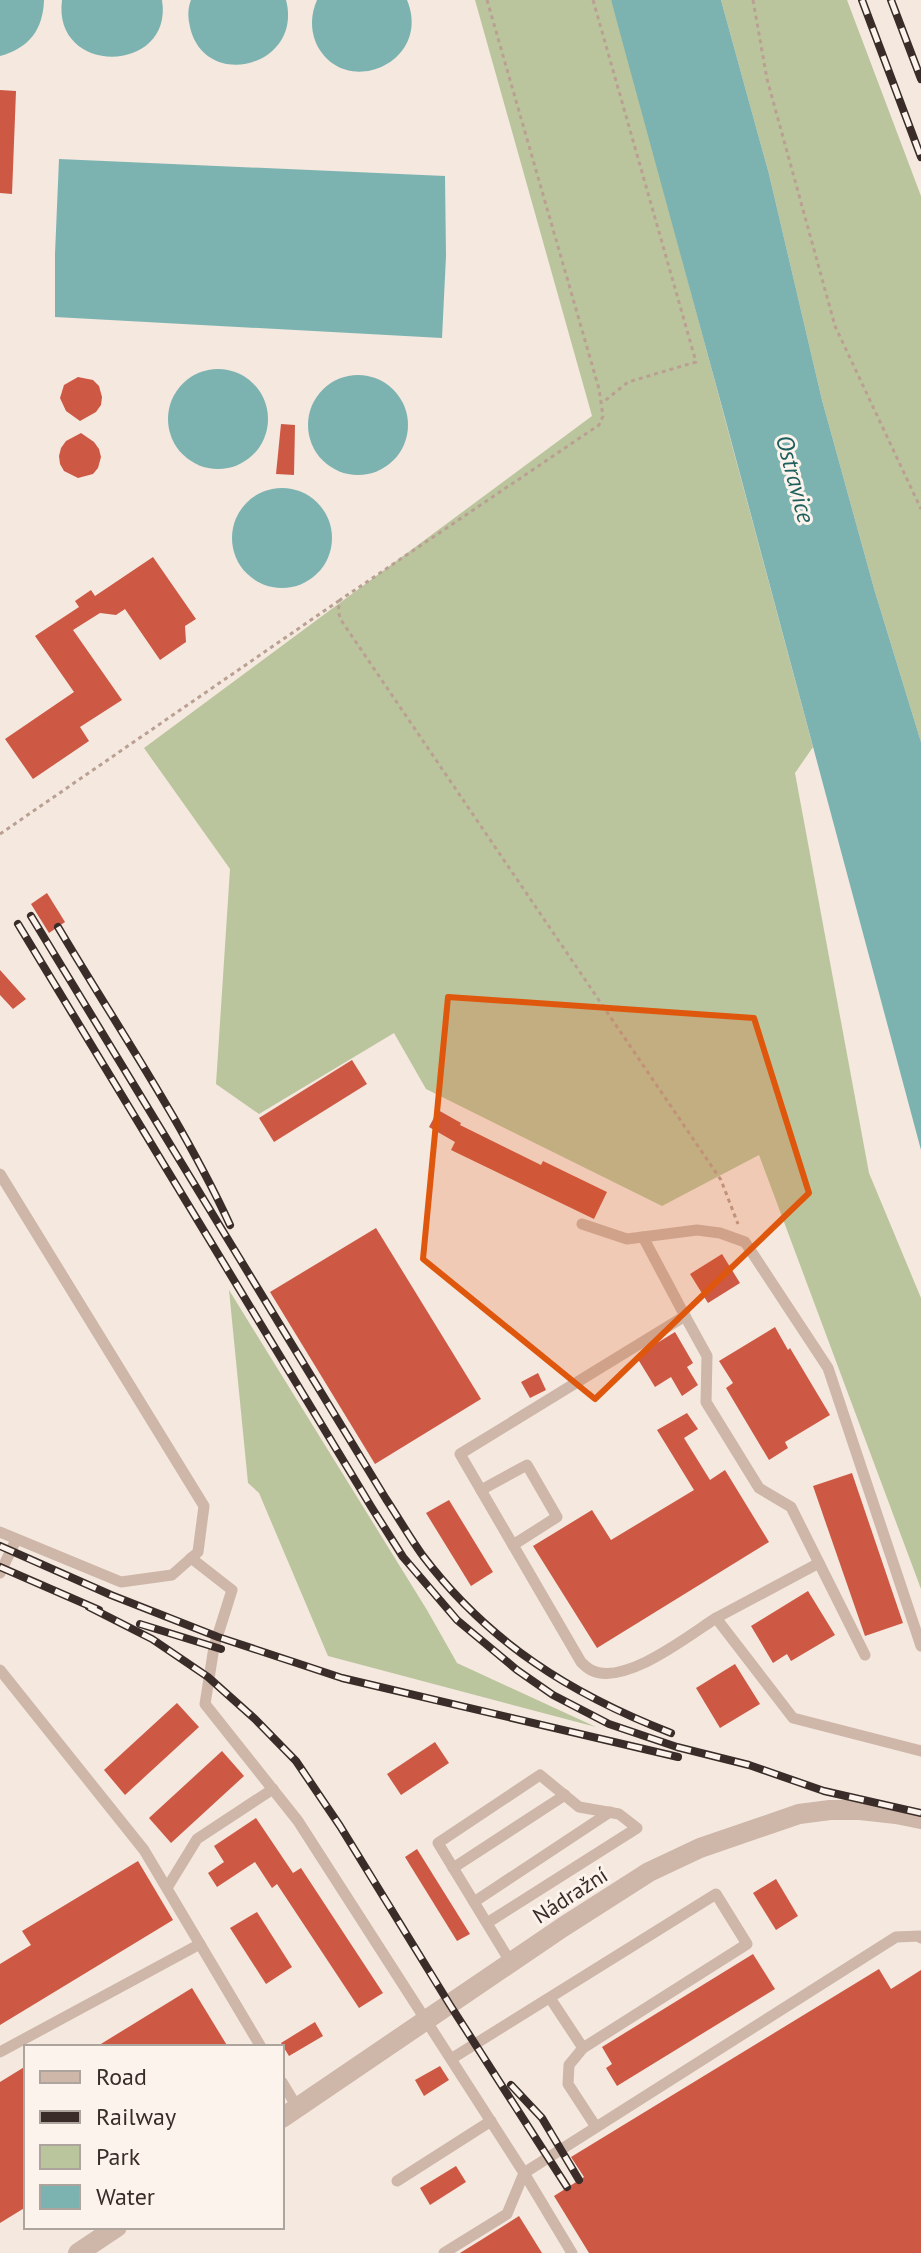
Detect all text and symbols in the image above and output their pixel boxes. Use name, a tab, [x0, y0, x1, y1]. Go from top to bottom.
water label: Ostravice	[769, 432, 822, 526]
street label: Nádražní	[527, 1860, 613, 1930]
legend	[24, 2045, 284, 2229]
text: Road	[96, 2061, 147, 2092]
text: Railway	[96, 2101, 176, 2132]
text: Park	[96, 2141, 141, 2172]
text: Water	[96, 2181, 155, 2212]

